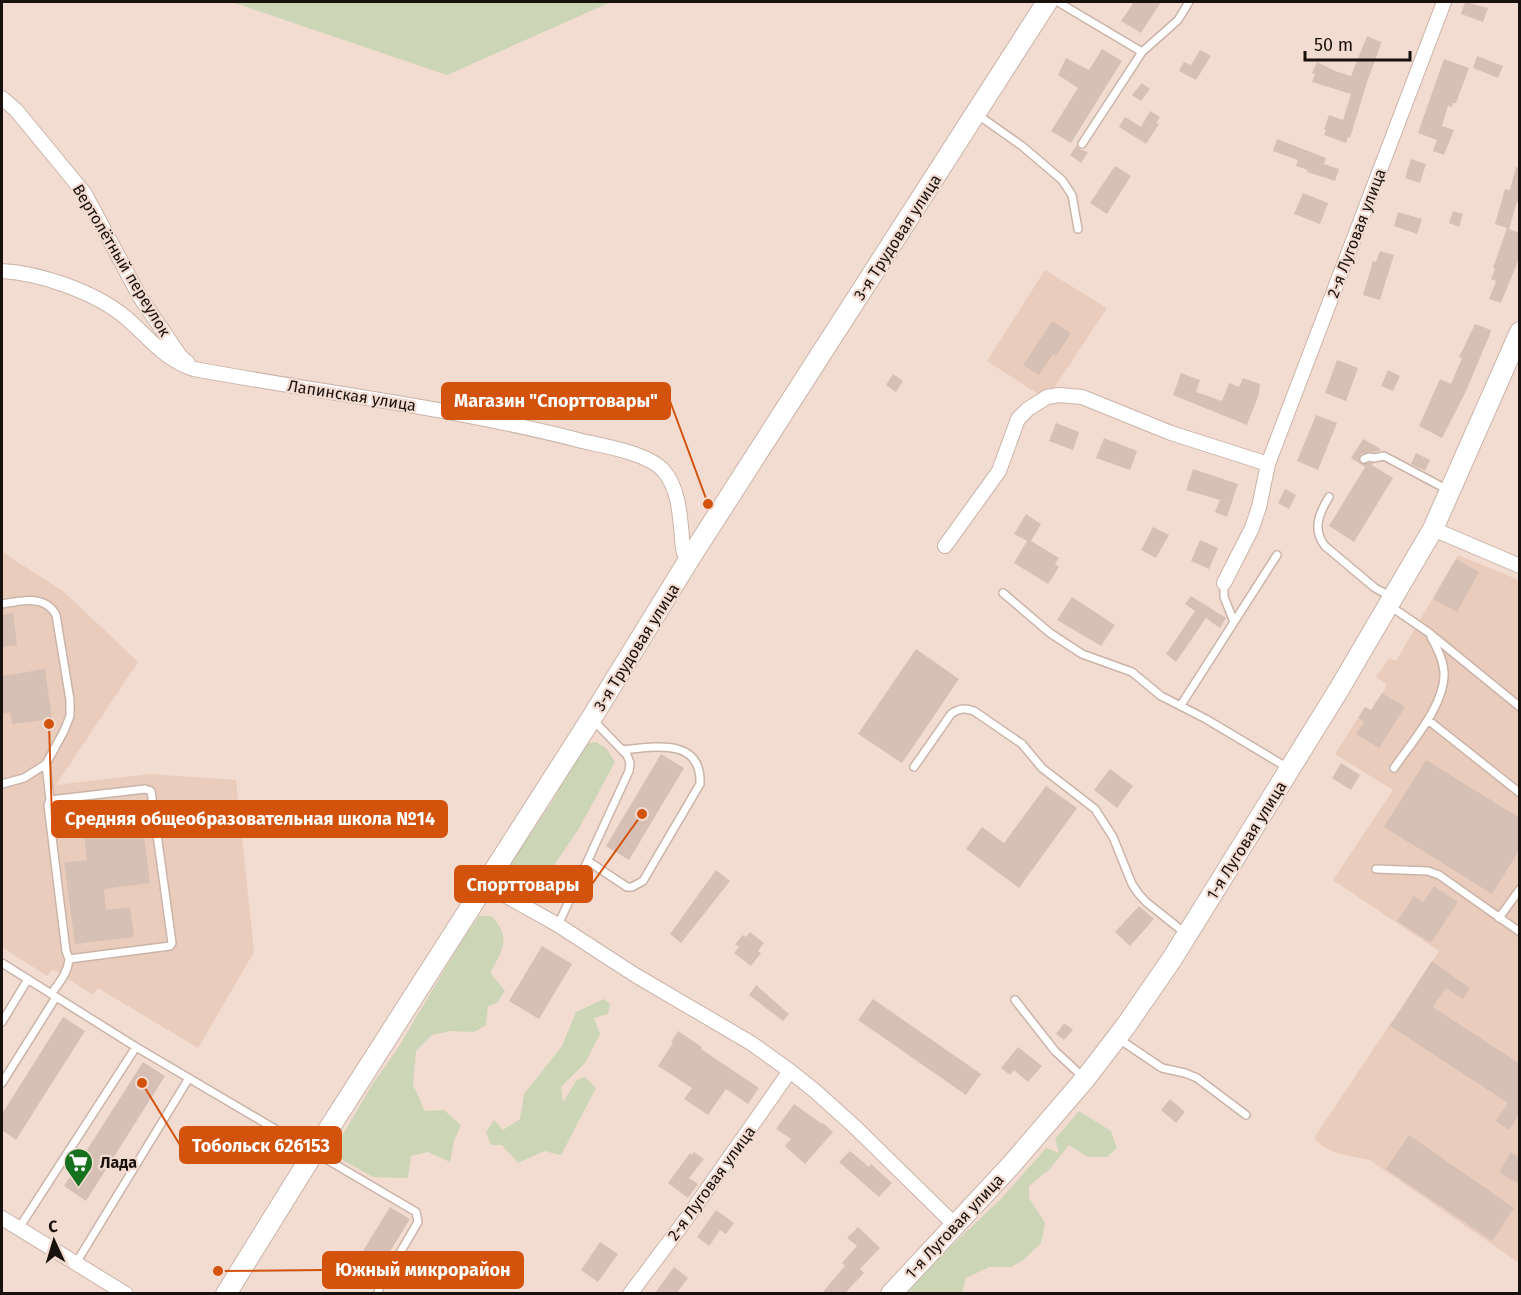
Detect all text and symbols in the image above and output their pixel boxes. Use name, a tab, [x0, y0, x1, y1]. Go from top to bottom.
scale bar	[1305, 24, 1410, 62]
text: 50 m	[1314, 34, 1353, 56]
street label: 2-я Луговая улица	[1323, 166, 1390, 300]
street label: 3-я Трудовая улица	[850, 171, 945, 304]
street label: Вертолётный переулок	[69, 181, 175, 340]
street label: Лапинская улица	[286, 376, 418, 415]
callout: Магазин "Спорттовары"	[442, 383, 670, 419]
text: Магазин "Спорттовары"	[454, 390, 658, 412]
street label: 3-я Трудовая улица	[590, 580, 683, 714]
street label: 1-я Луговая улица	[1202, 778, 1290, 903]
callout: Средняя общеобразовательная школа №14	[52, 801, 447, 837]
text: Средняя общеобразовательная школа №14	[65, 808, 435, 830]
callout: Спорттовары	[455, 866, 592, 902]
text: Спорттовары	[467, 874, 579, 896]
street label: 2-я Луговая улица	[664, 1122, 759, 1244]
callout: Тобольск 626153	[180, 1127, 341, 1163]
text: Тобольск 626153	[192, 1135, 330, 1157]
supermarket icon: Лада	[63, 1146, 95, 1188]
place label: Лада	[100, 1153, 137, 1172]
street label: 1-я Луговая улица	[901, 1170, 1008, 1282]
north arrow	[24, 1211, 84, 1271]
text: С	[48, 1217, 59, 1236]
callout: Южный микрорайон	[323, 1252, 523, 1288]
text: Южный микрорайон	[335, 1259, 511, 1281]

